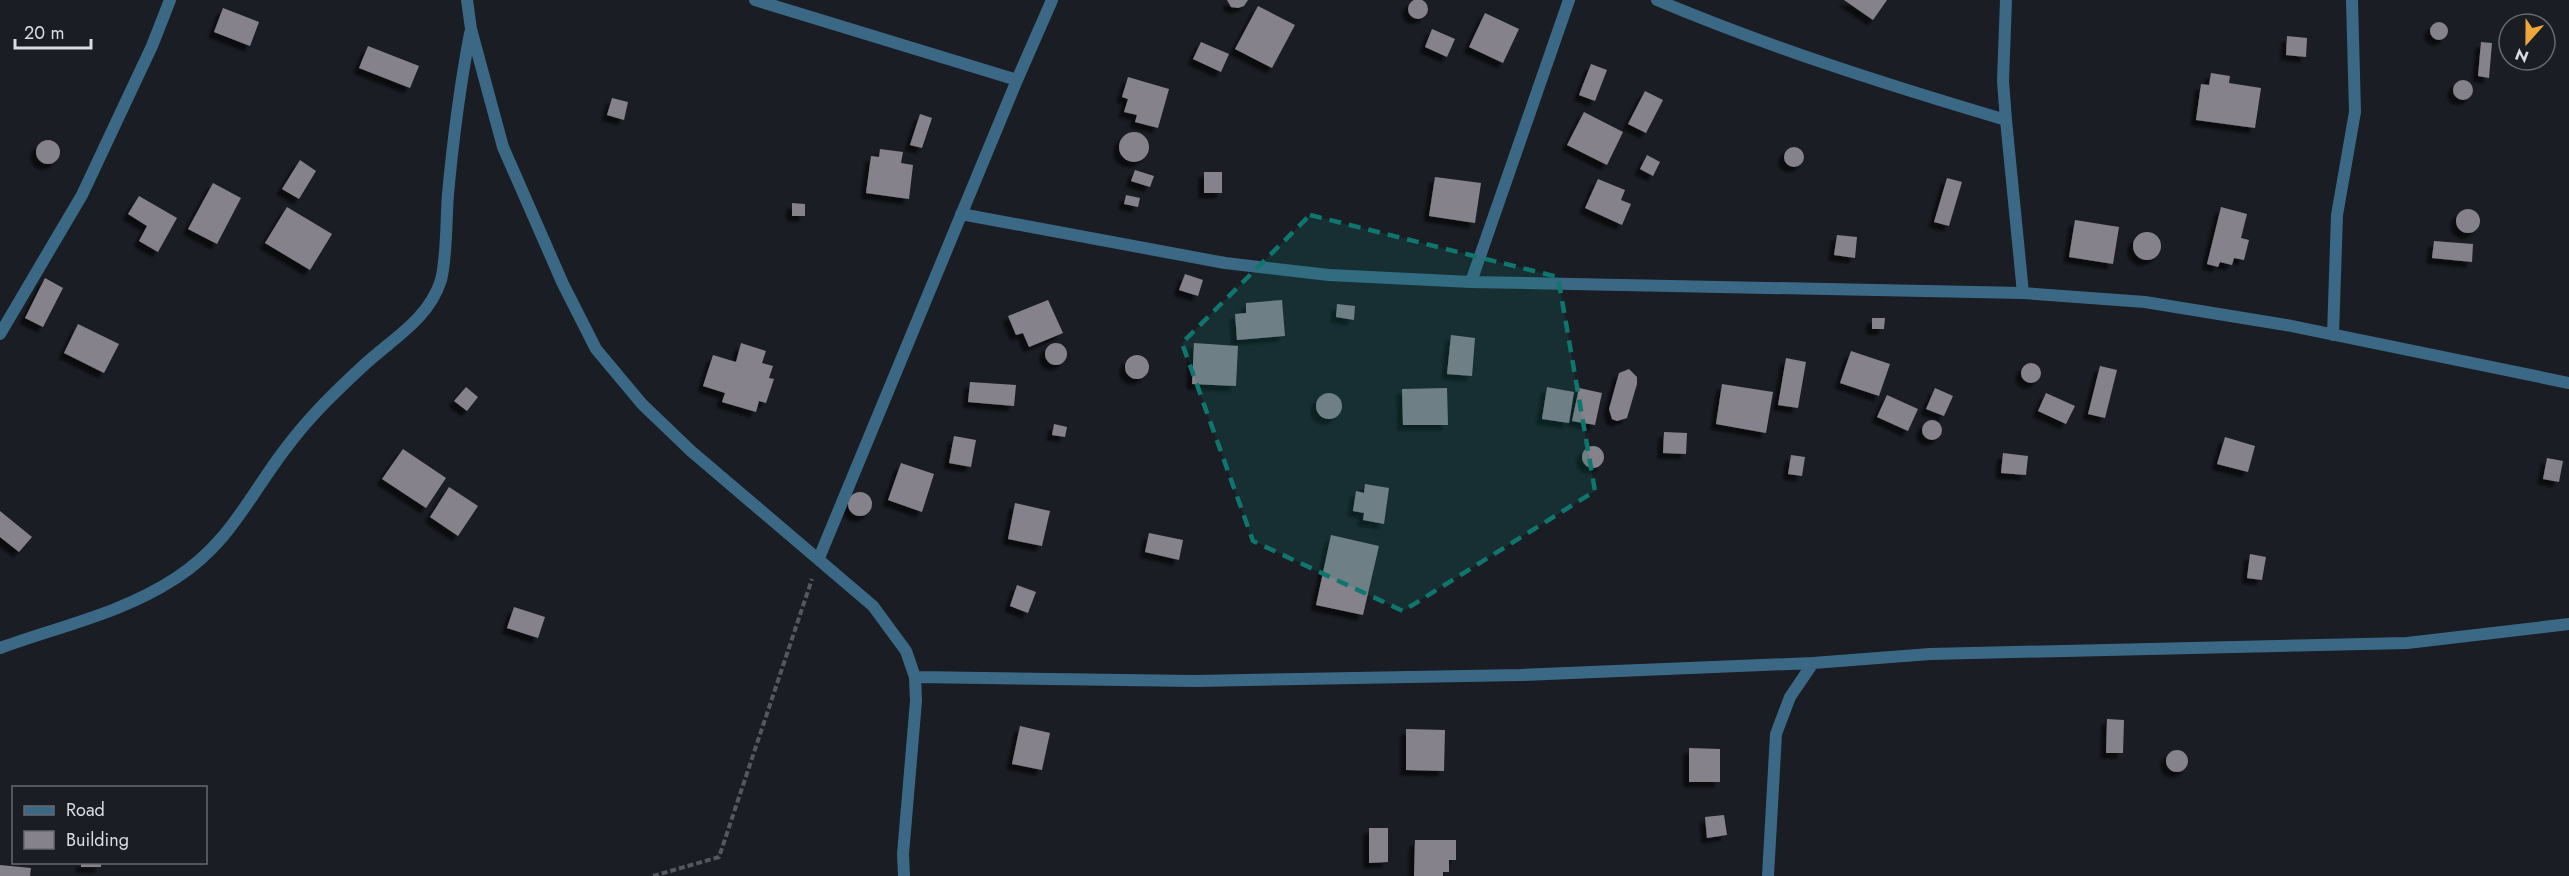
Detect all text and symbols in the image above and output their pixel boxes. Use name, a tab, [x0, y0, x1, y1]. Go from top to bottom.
scale bar	[15, 12, 92, 50]
north arrow	[2497, 12, 2557, 72]
text: 20 m	[24, 20, 64, 46]
text: N	[2512, 43, 2532, 69]
legend	[12, 786, 207, 864]
text: Road	[66, 797, 105, 823]
text: Building	[66, 827, 129, 853]

